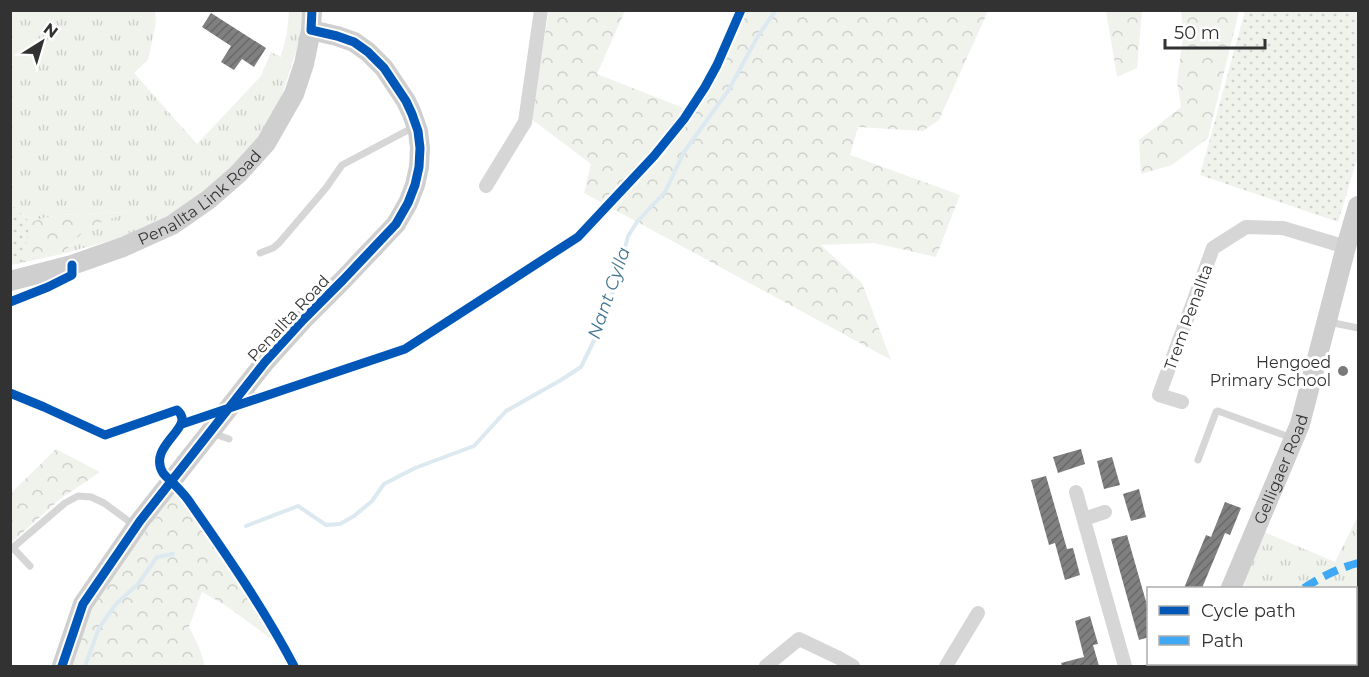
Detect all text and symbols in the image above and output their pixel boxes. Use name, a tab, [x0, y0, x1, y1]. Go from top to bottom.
north arrow	[12, 12, 72, 72]
scale bar	[1165, 12, 1266, 50]
text: N	[40, 19, 62, 42]
text: 50 m	[1174, 22, 1220, 44]
street label: Penallta Link Road	[135, 146, 265, 249]
water label: Nant Cylla	[583, 244, 635, 342]
street label: Trem Penallta	[1161, 262, 1216, 373]
street label: Penallta Road	[243, 271, 333, 366]
place label: Hengoed Primary School	[1210, 353, 1331, 390]
marker: Hengoed Primary School	[1336, 364, 1350, 378]
street label: Gelligaer Road	[1250, 412, 1312, 527]
legend	[1147, 587, 1357, 665]
text: Cycle path	[1201, 600, 1296, 622]
text: Path	[1201, 630, 1244, 652]

